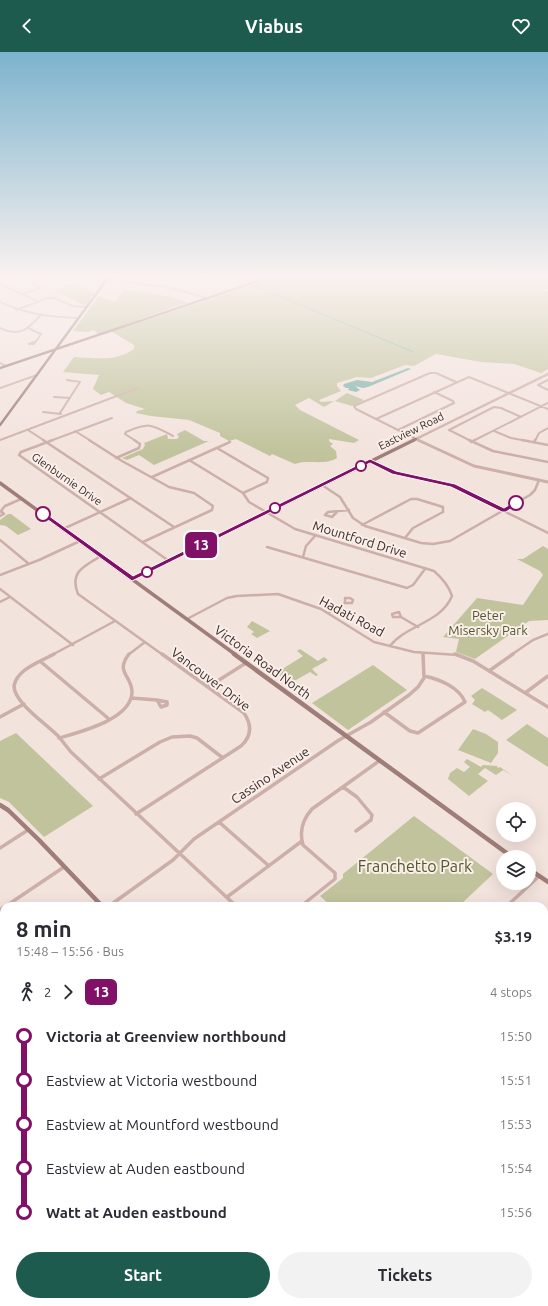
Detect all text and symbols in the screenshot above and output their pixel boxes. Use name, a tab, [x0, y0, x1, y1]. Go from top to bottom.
icon: back	[16, 15, 38, 37]
icon: heart	[510, 15, 532, 37]
text: Viabus	[245, 16, 303, 36]
street label: Eastview Road	[376, 410, 446, 452]
street label: Glenburnie Drive	[30, 450, 104, 508]
unlabelled marker	[355, 460, 367, 472]
unlabelled marker	[508, 495, 524, 511]
unlabelled marker	[269, 502, 281, 514]
unlabelled marker	[35, 506, 51, 522]
street label: Mountford Drive	[311, 518, 409, 560]
line badge: 13	[183, 532, 219, 558]
text: 13	[193, 537, 209, 553]
unlabelled marker	[141, 566, 153, 578]
street label: Hadati Road	[317, 593, 387, 639]
park label: Peter Misersky Park	[448, 608, 528, 637]
street label: Victoria Road North	[212, 622, 314, 702]
street label: Vancouver Drive	[169, 645, 253, 713]
street label: Cassino Avenue	[228, 744, 312, 806]
map controls	[496, 802, 536, 890]
button: locate	[496, 802, 536, 842]
button: layers	[496, 850, 536, 890]
park label: Franchetto Park	[358, 857, 472, 875]
text: 8 min	[16, 916, 72, 941]
text: $3.19	[494, 928, 532, 945]
text: 15:48 – 15:56 · Bus	[16, 944, 124, 958]
icon: walk	[16, 981, 38, 1003]
icon: forward	[57, 981, 79, 1003]
text: 13	[93, 984, 109, 1000]
text: 2	[44, 985, 51, 999]
text: 4 stops	[490, 985, 532, 999]
text: Victoria at Greenview northbound	[46, 1028, 286, 1045]
text: 15:50	[499, 1029, 532, 1043]
text: Eastview at Victoria westbound	[46, 1072, 257, 1089]
text: 15:51	[499, 1073, 532, 1087]
text: Eastview at Mountford westbound	[46, 1116, 279, 1133]
text: 15:53	[499, 1117, 532, 1131]
text: Eastview at Auden eastbound	[46, 1160, 245, 1177]
text: 15:54	[499, 1161, 532, 1175]
text: Watt at Auden eastbound	[46, 1204, 227, 1221]
text: 15:56	[499, 1205, 532, 1219]
button: Start	[16, 1252, 270, 1298]
button: Tickets	[278, 1252, 532, 1298]

